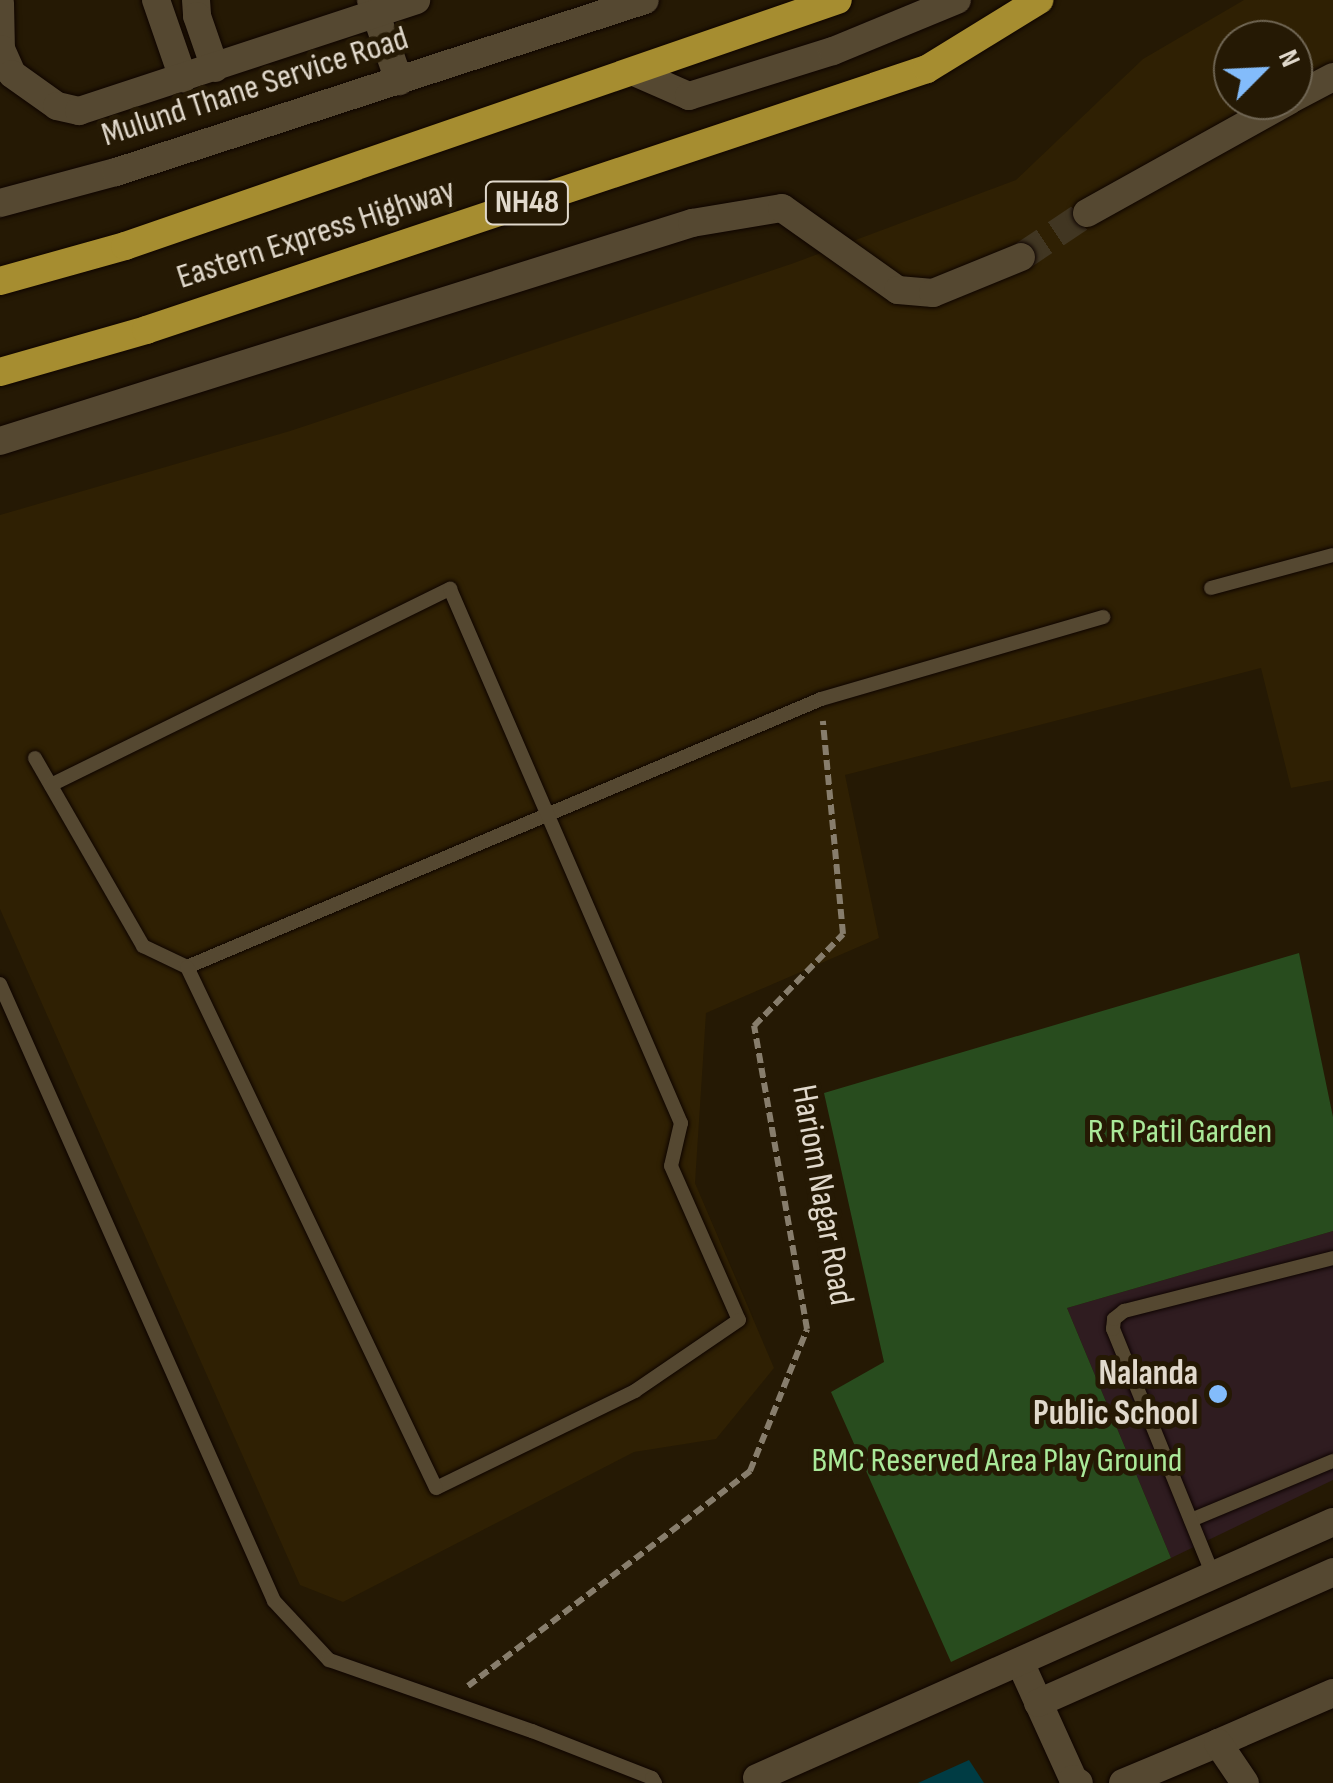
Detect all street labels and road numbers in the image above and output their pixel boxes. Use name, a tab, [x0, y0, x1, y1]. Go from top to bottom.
street label: Mulund Thane Service Road	[96, 18, 414, 156]
street label: Eastern Express Highway	[172, 169, 460, 299]
road number: NH48	[484, 176, 570, 230]
street label: Hariom Nagar Road	[782, 1082, 862, 1308]

